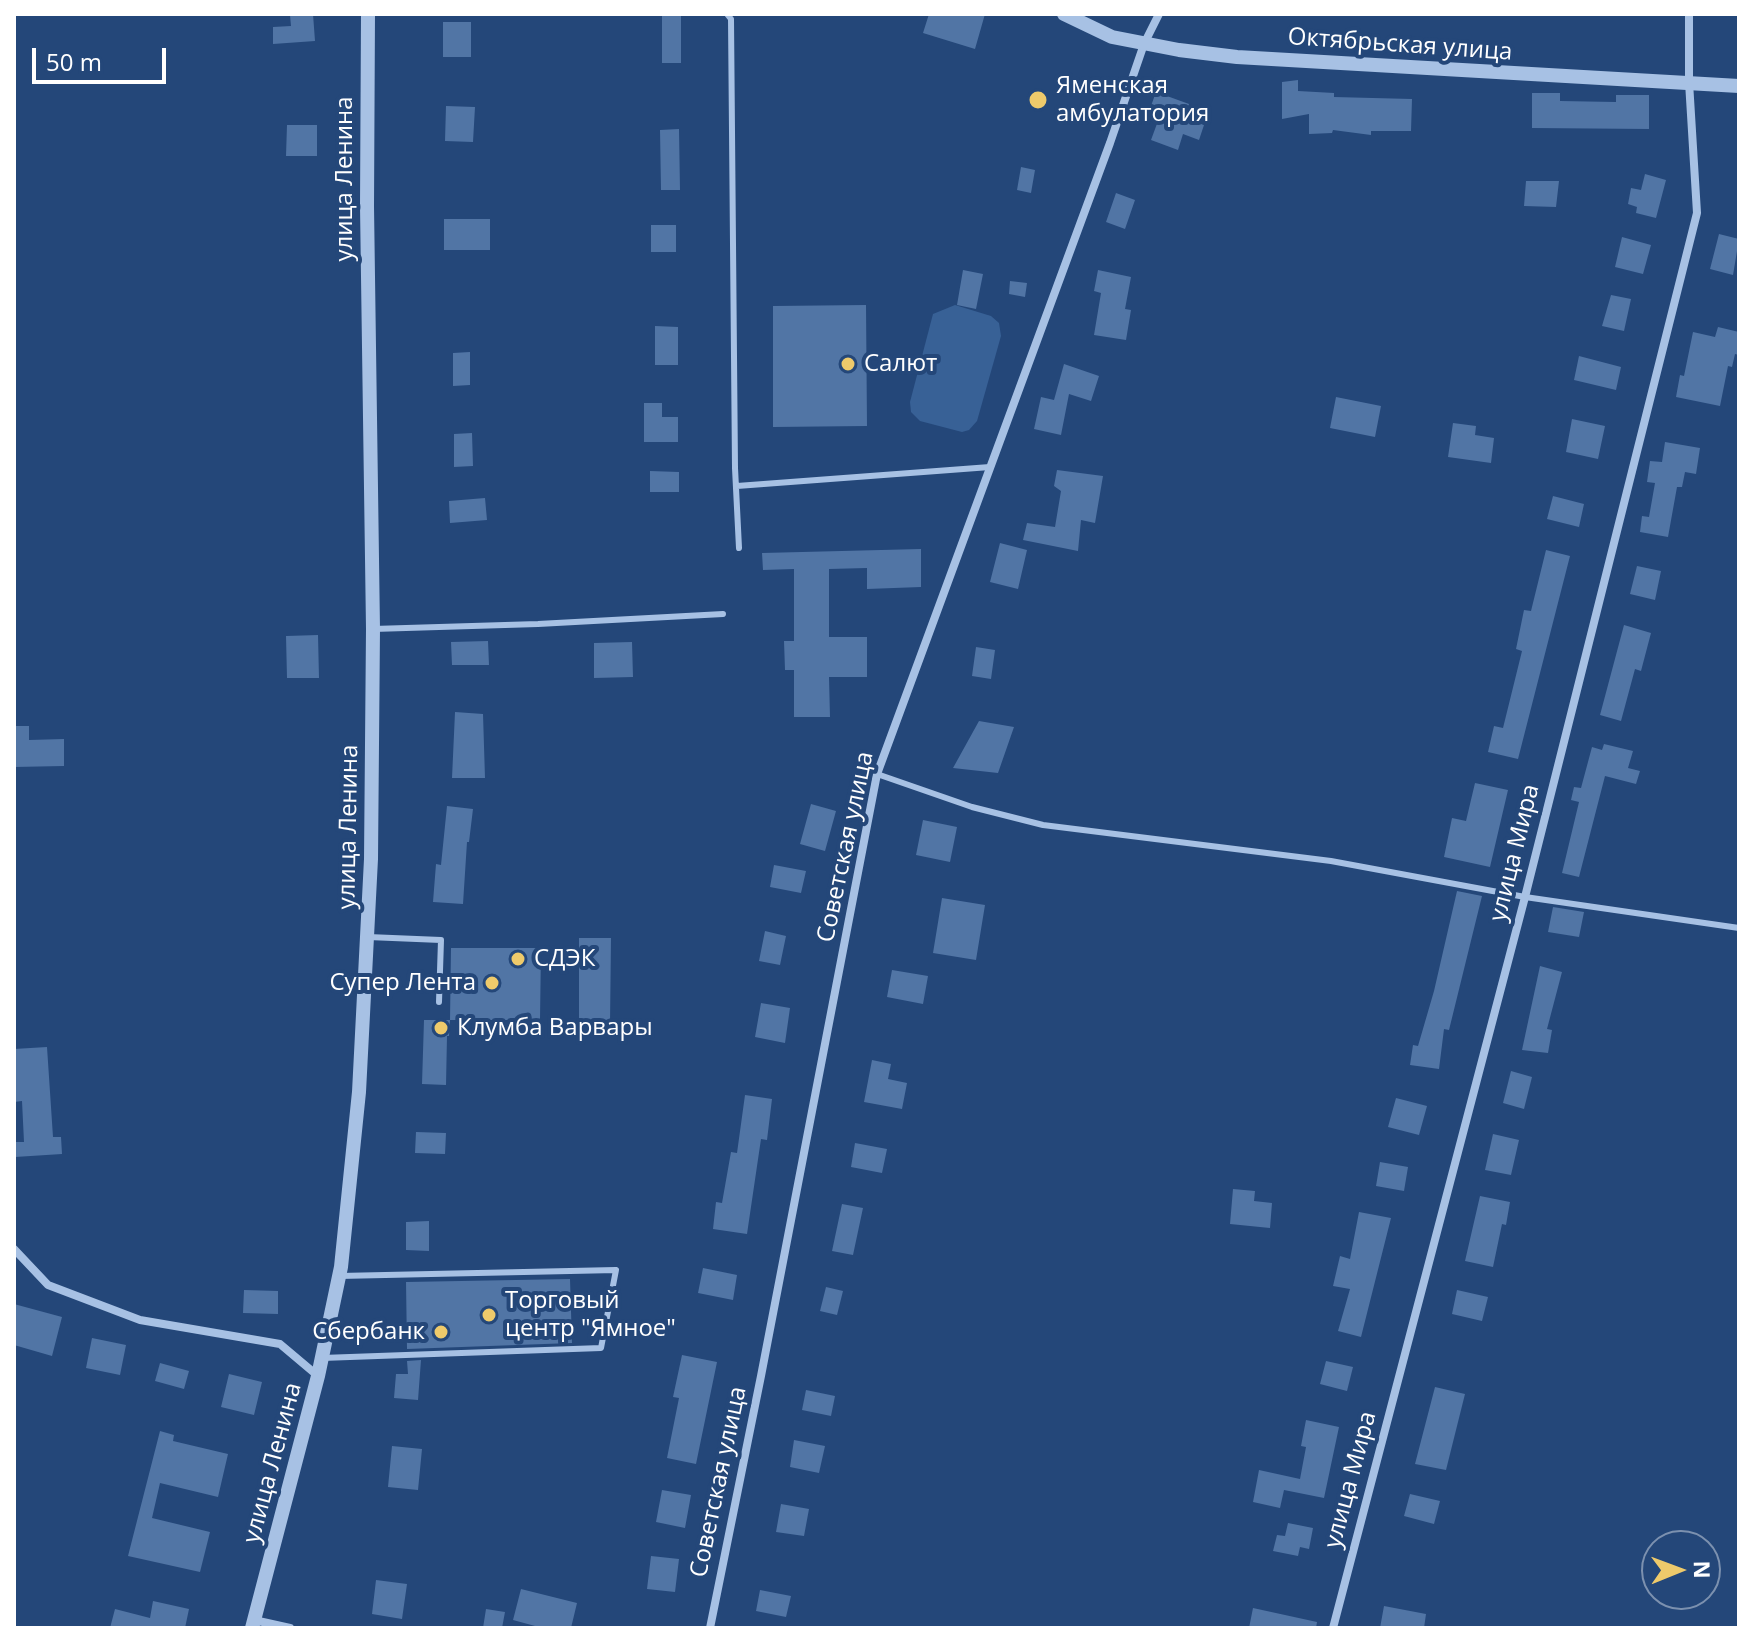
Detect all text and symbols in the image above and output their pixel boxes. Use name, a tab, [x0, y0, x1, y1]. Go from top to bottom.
street label: Октябрьская улица	[1287, 23, 1513, 67]
scale bar	[36, 32, 170, 82]
text: 50 m	[46, 45, 102, 78]
place label: Яменская амбулатория	[1056, 72, 1209, 128]
marker: Яменская амбулатория	[1027, 89, 1049, 111]
street label: улица Ленина	[331, 97, 359, 261]
place label: Салют	[864, 350, 937, 378]
marker: Салют	[839, 355, 857, 373]
street label: улица Ленина	[333, 744, 365, 910]
street label: Советская улица	[812, 749, 880, 945]
street label: улица Мира	[1484, 781, 1546, 925]
place label: СДЭК	[534, 945, 595, 973]
marker: СДЭК	[509, 950, 527, 968]
place label: Супер Лента	[329, 969, 476, 997]
marker: Супер Лента	[483, 974, 501, 992]
place label: Клумба Варвары	[457, 1014, 653, 1042]
marker: Клумба Варвары	[432, 1019, 450, 1037]
place label: Торговый центр "Ямное"	[505, 1287, 676, 1343]
marker: Торговый центр "Ямное"	[480, 1306, 498, 1324]
place label: Сбербанк	[312, 1318, 425, 1346]
marker: Сбербанк	[432, 1323, 450, 1341]
street label: улица Ленина	[238, 1380, 308, 1546]
street label: Советская улица	[685, 1384, 753, 1580]
street label: улица Мира	[1319, 1408, 1383, 1552]
north arrow	[1641, 1530, 1721, 1610]
text: N	[1688, 1560, 1718, 1579]

